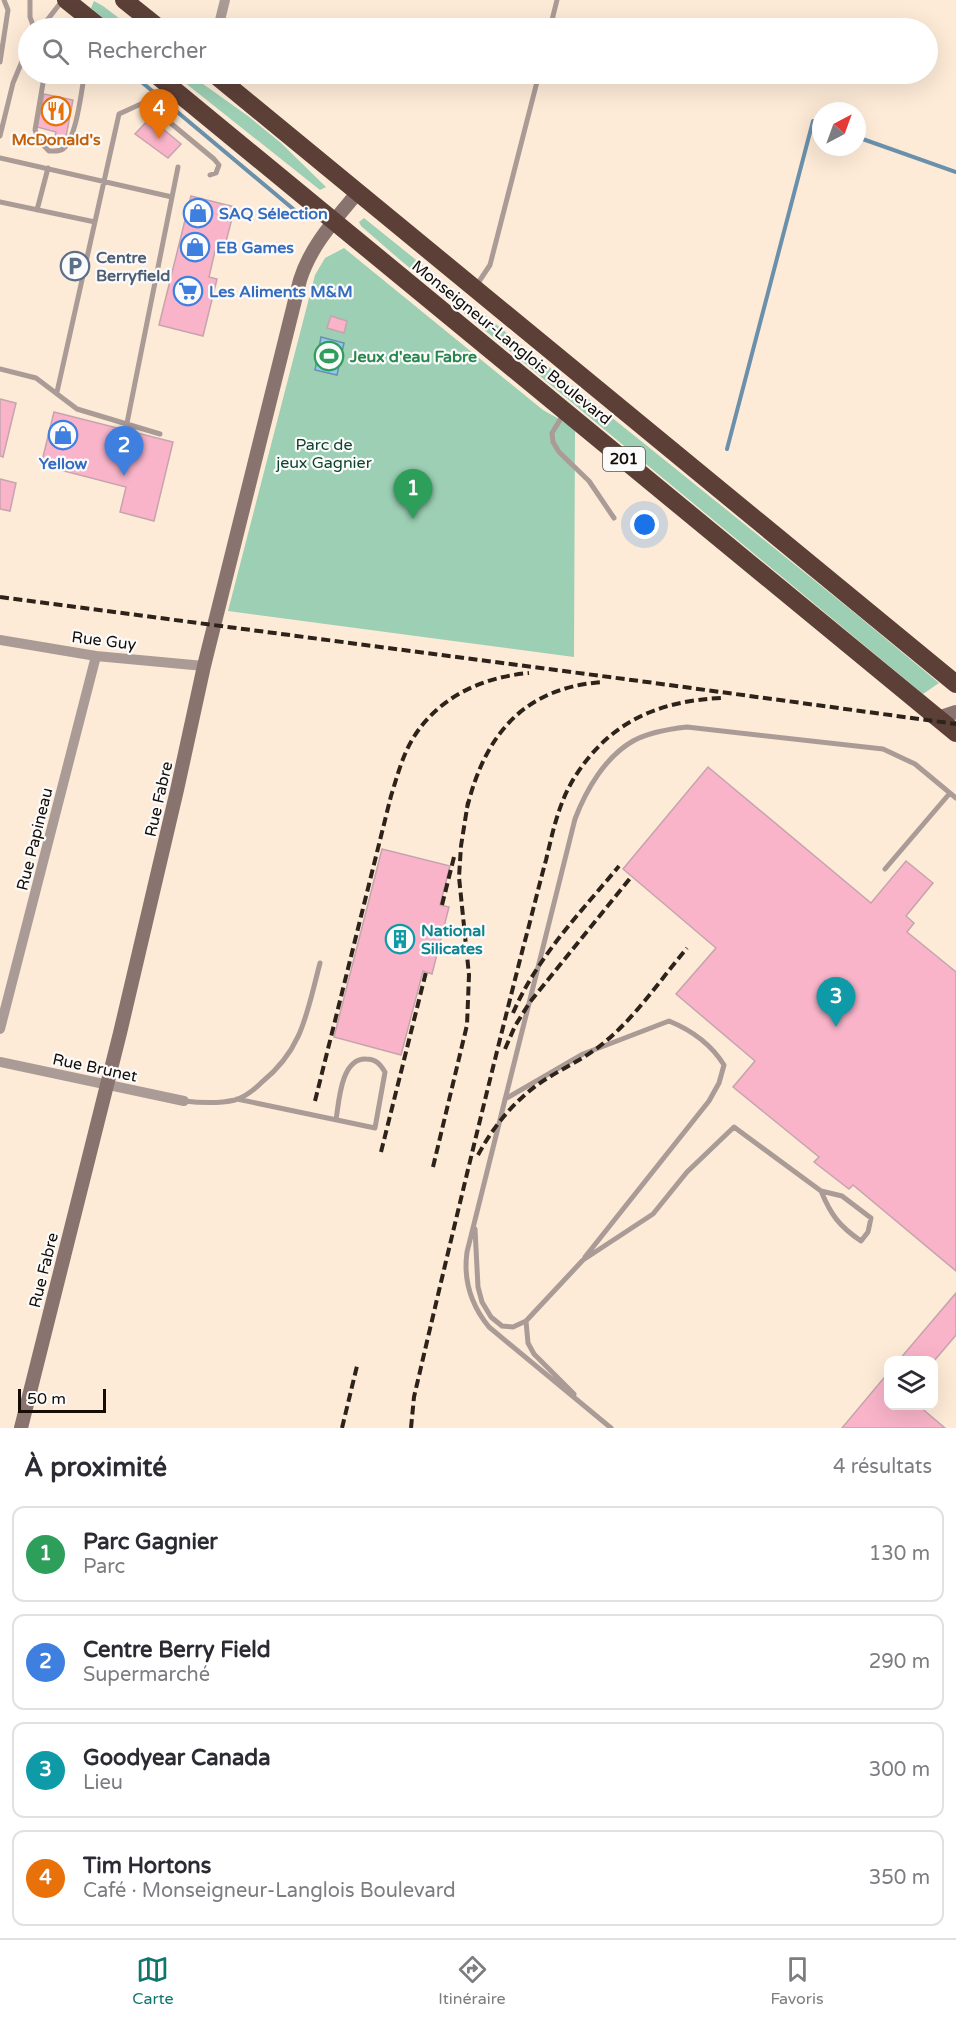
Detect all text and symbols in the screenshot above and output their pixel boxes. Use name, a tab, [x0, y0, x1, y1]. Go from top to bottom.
search box	[18, 18, 938, 84]
icon: search	[39, 35, 72, 68]
text: Rechercher	[87, 38, 207, 64]
pin: 4	[140, 90, 178, 139]
restaurant icon: McDonald's	[40, 95, 72, 127]
north arrow	[812, 102, 866, 156]
place label: McDonald's	[11, 130, 101, 150]
shop icon: SAQ Sélection	[182, 197, 214, 229]
place label: SAQ Sélection	[219, 204, 328, 224]
shop icon: EB Games	[179, 231, 211, 263]
place label: EB Games	[216, 238, 294, 258]
place label: Centre Berryfield	[96, 248, 170, 286]
parking icon: Centre Berryfield	[59, 250, 91, 282]
street label: Monseigneur-Langlois Boulevard	[408, 256, 615, 430]
supermarket icon: Les Aliments M&M	[172, 275, 204, 307]
place label: Les Aliments M&M	[209, 282, 353, 302]
sports icon: Jeux d'eau Fabre	[313, 340, 345, 372]
place label: Jeux d'eau Fabre	[349, 347, 477, 367]
shop icon: Yellow	[47, 419, 79, 451]
pin: 2	[104, 426, 144, 476]
park label: Parc de jeux Gagnier	[275, 435, 373, 473]
road number: 201	[603, 447, 645, 471]
place label: Yellow	[39, 454, 87, 474]
pin: 1	[394, 470, 432, 519]
your location	[630, 510, 659, 539]
street label: Rue Guy	[70, 627, 138, 655]
street label: Rue Fabre	[141, 760, 177, 839]
street label: Rue Papineau	[13, 786, 57, 893]
place label: National Silicates	[421, 921, 485, 959]
building icon: National Silicates	[384, 923, 416, 955]
pin: 3	[816, 978, 856, 1027]
street label: Rue Brunet	[51, 1049, 139, 1087]
street label: Rue Fabre	[25, 1231, 63, 1310]
map controls	[884, 1356, 938, 1410]
button: layers	[884, 1356, 938, 1410]
scale bar	[18, 1386, 106, 1414]
text: 50 m	[27, 1389, 66, 1409]
text: À proximité	[24, 1452, 167, 1483]
text: 4 résultats	[833, 1455, 932, 1479]
text: Parc Gagnier	[83, 1529, 218, 1555]
text: 1	[39, 1542, 52, 1566]
text: 130 m	[869, 1542, 930, 1566]
text: Parc	[83, 1555, 125, 1579]
text: Centre Berry Field	[83, 1637, 271, 1663]
text: 2	[39, 1650, 52, 1674]
text: 290 m	[869, 1650, 930, 1674]
text: Supermarché	[83, 1663, 210, 1687]
text: Goodyear Canada	[83, 1745, 271, 1771]
text: 3	[39, 1758, 52, 1782]
text: 300 m	[869, 1758, 930, 1782]
text: Lieu	[83, 1771, 123, 1795]
text: Tim Hortons	[83, 1853, 211, 1879]
text: 4	[39, 1866, 52, 1890]
text: 350 m	[869, 1866, 930, 1890]
text: Café · Monseigneur-Langlois Boulevard	[83, 1879, 456, 1903]
tab: Carte	[132, 1953, 174, 2009]
tab: Itinéraire	[438, 1953, 506, 2009]
tab: Favoris	[770, 1953, 824, 2009]

